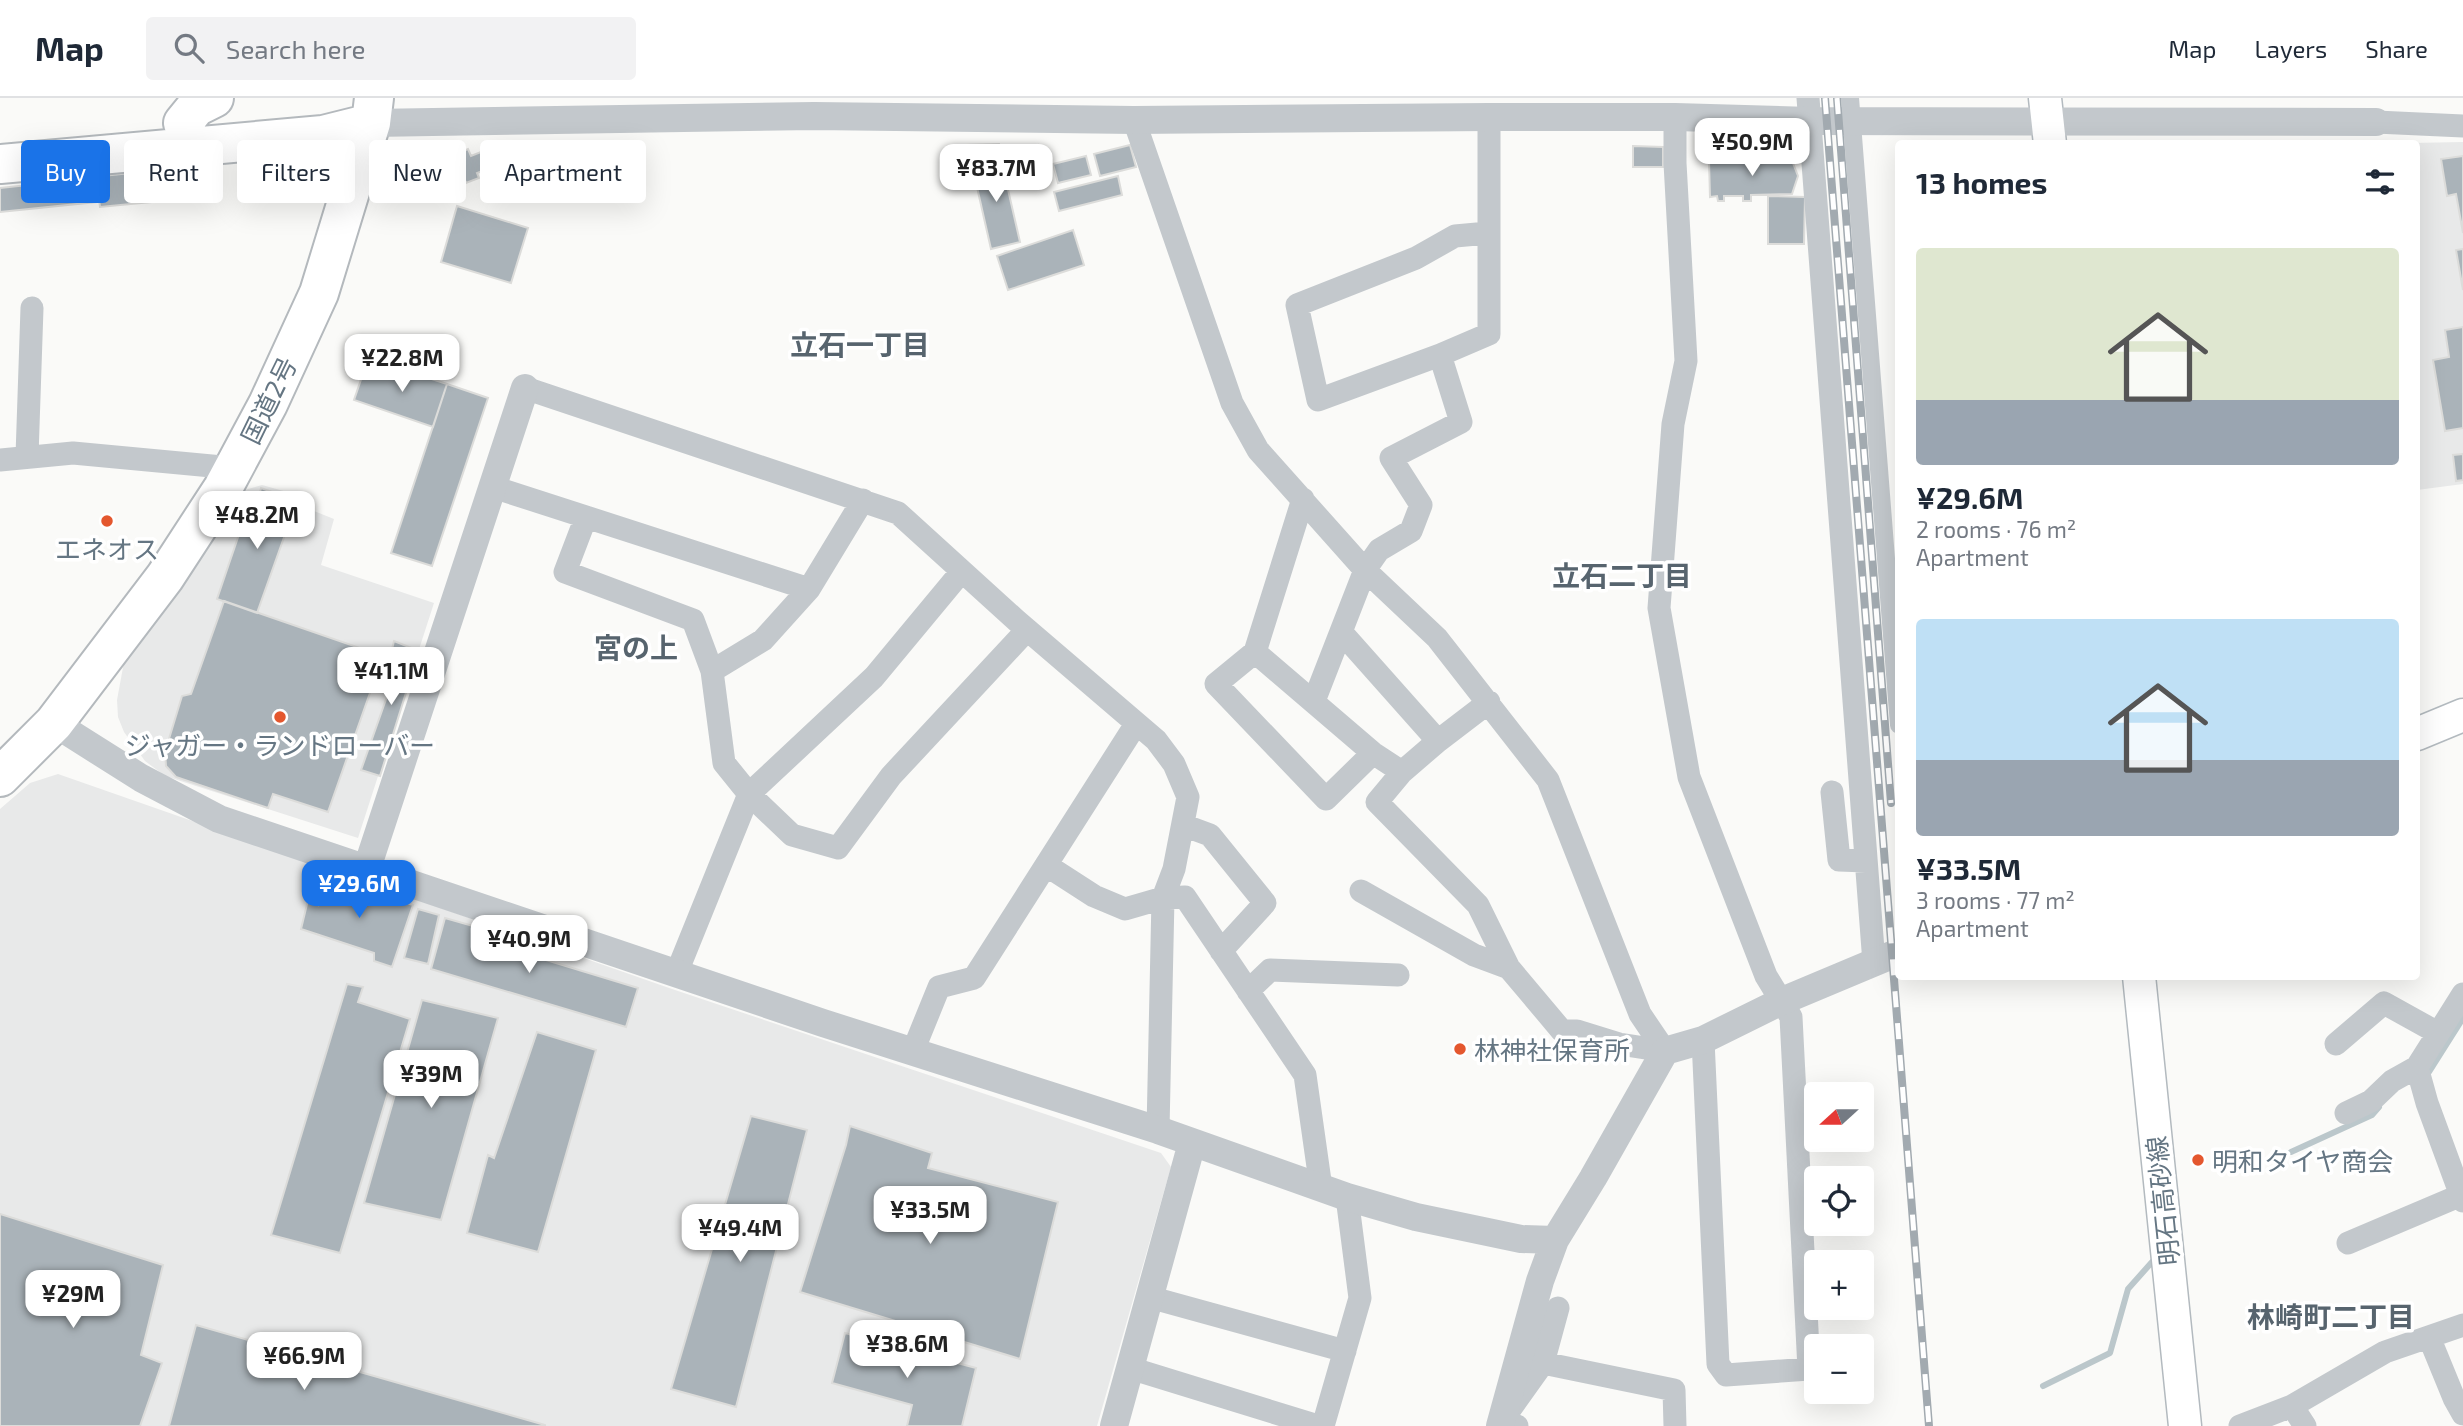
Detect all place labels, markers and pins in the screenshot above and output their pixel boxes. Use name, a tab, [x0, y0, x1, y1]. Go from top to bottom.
pin: ¥50.9M	[1695, 118, 1809, 178]
pin: ¥83.7M	[939, 144, 1053, 204]
pin: ¥22.8M	[345, 334, 459, 394]
pin: ¥48.2M	[200, 491, 314, 551]
marker: エネオス	[99, 513, 115, 529]
place label: エネオス	[55, 533, 159, 564]
pin: ¥41.1M	[334, 648, 448, 707]
marker: ジャガー・ランドローバー	[272, 709, 288, 725]
place label: ジャガー・ランドローバー	[125, 729, 435, 760]
pin: ¥29.6M	[302, 860, 416, 920]
pin: ¥40.9M	[472, 916, 586, 975]
place label: 林神社保育所	[1474, 1034, 1630, 1065]
marker: 林神社保育所	[1452, 1041, 1468, 1057]
pin: ¥39M	[390, 1051, 472, 1110]
place label: 明和タイヤ商会	[2212, 1145, 2393, 1176]
marker: 明和タイヤ商会	[2190, 1152, 2206, 1168]
pin: ¥33.5M	[873, 1186, 987, 1246]
pin: ¥49.4M	[683, 1204, 797, 1264]
pin: ¥29M	[32, 1270, 114, 1330]
pin: ¥38.6M	[850, 1320, 964, 1380]
pin: ¥66.9M	[247, 1332, 361, 1392]

